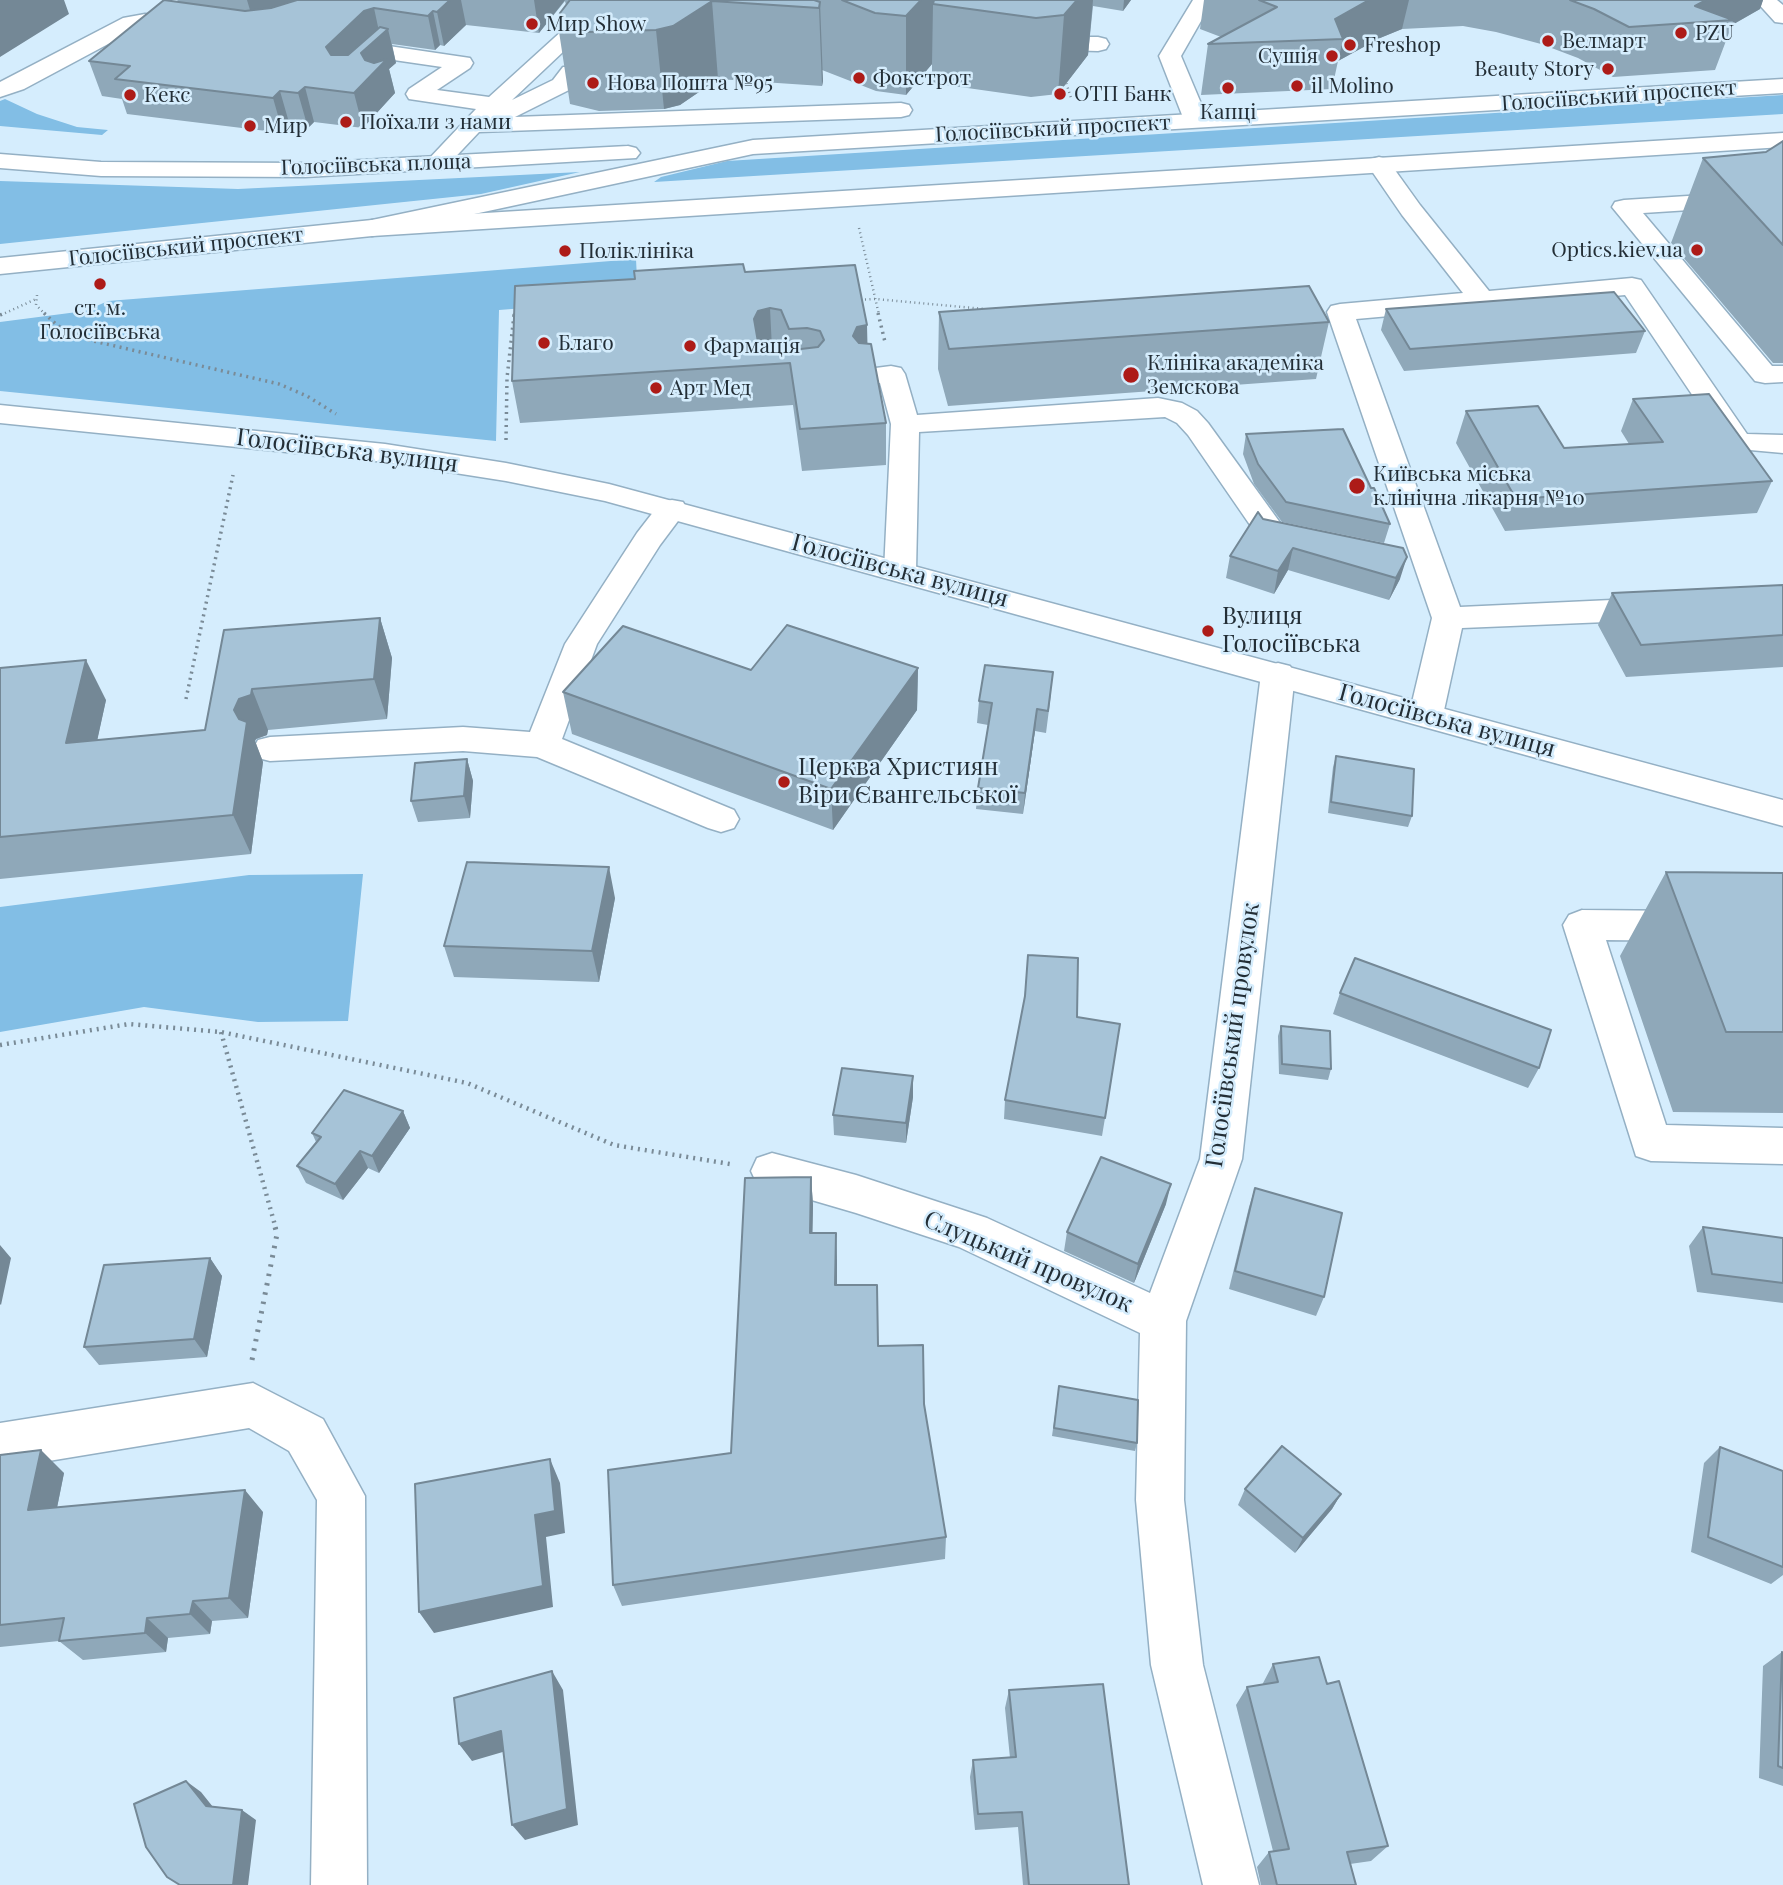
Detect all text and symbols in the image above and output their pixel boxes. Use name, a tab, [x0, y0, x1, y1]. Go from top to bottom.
place label: Мир Show	[546, 11, 646, 37]
marker: Мир Show	[524, 16, 540, 32]
place label: PZU	[1695, 20, 1734, 46]
marker: PZU	[1673, 25, 1689, 41]
place label: Велмарт	[1562, 28, 1646, 54]
place label: Freshop	[1364, 32, 1441, 58]
marker: Велмарт	[1540, 33, 1556, 49]
marker: Freshop	[1342, 37, 1358, 53]
place label: Сушія	[1258, 43, 1318, 69]
marker: Сушія	[1324, 48, 1340, 64]
place label: Beauty Story	[1474, 56, 1594, 82]
marker: Beauty Story	[1600, 61, 1616, 77]
place label: Фокстрот	[873, 65, 971, 91]
place label: Нова Пошта №95	[607, 70, 773, 96]
marker: Фокстрот	[851, 70, 867, 86]
place label: il Molino	[1311, 73, 1394, 99]
marker: Нова Пошта №95	[585, 75, 601, 91]
street label: Голосіївський проспект	[1500, 75, 1738, 117]
marker: il Molino	[1289, 78, 1305, 94]
marker: Капці	[1220, 80, 1236, 96]
place label: ОТП Банк	[1074, 81, 1172, 107]
place label: Кекс	[144, 82, 190, 108]
marker: ОТП Банк	[1052, 86, 1068, 102]
marker: Кекс	[122, 87, 138, 103]
place label: Капці	[1200, 99, 1256, 125]
place label: Поїхали з нами	[360, 109, 511, 135]
street label: Голосіївський проспект	[934, 110, 1172, 148]
place label: Мир	[264, 113, 308, 139]
marker: Поїхали з нами	[338, 114, 354, 130]
marker: Мир	[242, 118, 258, 134]
street label: Голосіївська площа	[280, 149, 472, 181]
street label: Голосіївський проспект	[67, 222, 305, 272]
place label: Optics.kiev.ua	[1551, 237, 1683, 263]
place label: Поліклініка	[579, 238, 694, 264]
marker: Optics.kiev.ua	[1689, 242, 1705, 258]
marker: Поліклініка	[557, 243, 573, 259]
marker: ст. м. Голосіївська	[92, 276, 108, 292]
place label: ст. м. Голосіївська	[39, 295, 161, 345]
place label: Благо	[558, 330, 614, 356]
place label: Фармація	[704, 333, 800, 359]
marker: Благо	[536, 335, 552, 351]
marker: Фармація	[682, 338, 698, 354]
place label: Клініка академіка Земскова	[1147, 350, 1324, 400]
marker: Клініка академіка Земскова	[1121, 365, 1141, 385]
place label: Арт Мед	[670, 375, 751, 401]
marker: Арт Мед	[648, 380, 664, 396]
street label: Голосіївська вулиця	[235, 423, 459, 479]
place label: Київська міська клінічна лікарня №10	[1373, 461, 1585, 511]
marker: Київська міська клінічна лікарня №10	[1347, 476, 1367, 496]
street label: Голосіївська вулиця	[789, 528, 1011, 614]
place label: Вулиця Голосіївська	[1222, 603, 1360, 659]
marker: Вулиця Голосіївська	[1200, 623, 1216, 639]
street label: Голосіївська вулиця	[1336, 678, 1558, 764]
place label: Церква Християн Віри Євангельської	[798, 754, 1018, 810]
marker: Церква Християн Віри Євангельської	[776, 774, 792, 790]
street label: Голосіївський провулок	[1200, 901, 1266, 1169]
street label: Слуцький провулок	[919, 1205, 1137, 1319]

